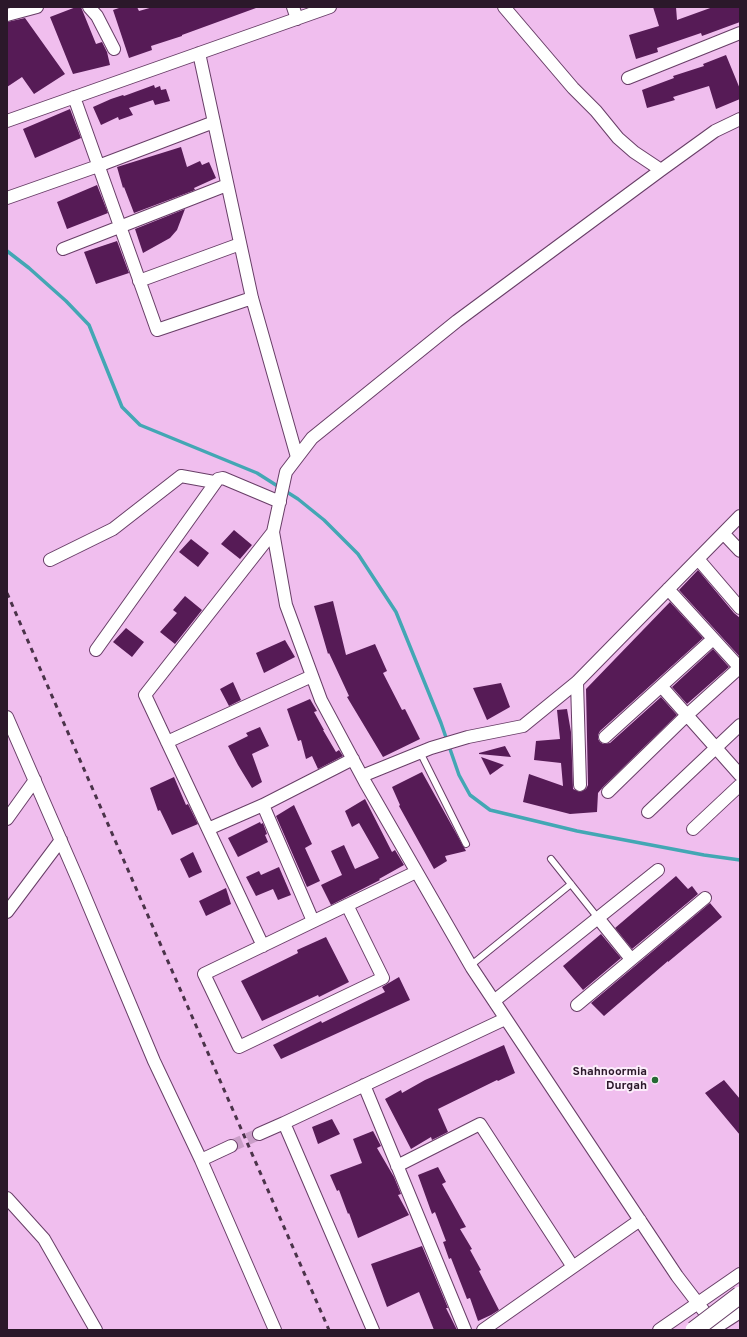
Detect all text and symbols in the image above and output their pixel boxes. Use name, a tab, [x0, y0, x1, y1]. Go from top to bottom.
place label: Shahnoormia Durgah	[573, 1066, 647, 1094]
marker: Shahnoormia Durgah	[650, 1075, 660, 1085]

